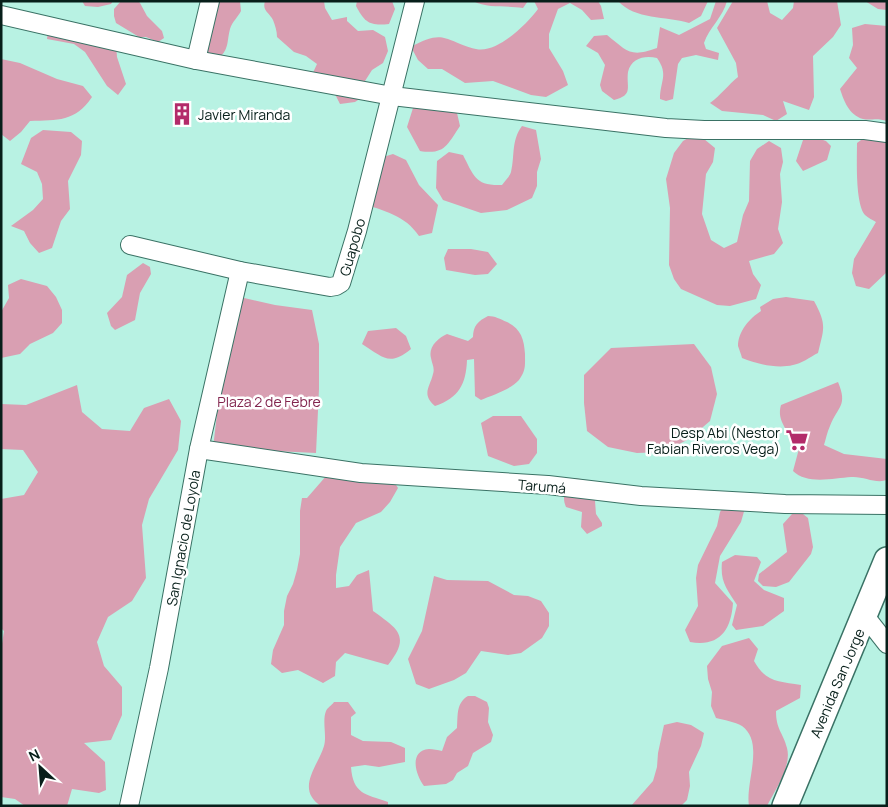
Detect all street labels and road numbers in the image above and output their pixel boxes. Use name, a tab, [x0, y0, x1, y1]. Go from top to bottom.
street label: Guapobo	[335, 216, 369, 278]
street label: San Ignacio de Loyola	[162, 468, 204, 608]
street label: Tarumá	[517, 474, 567, 498]
street label: Avenida San Jorge	[805, 625, 869, 741]

